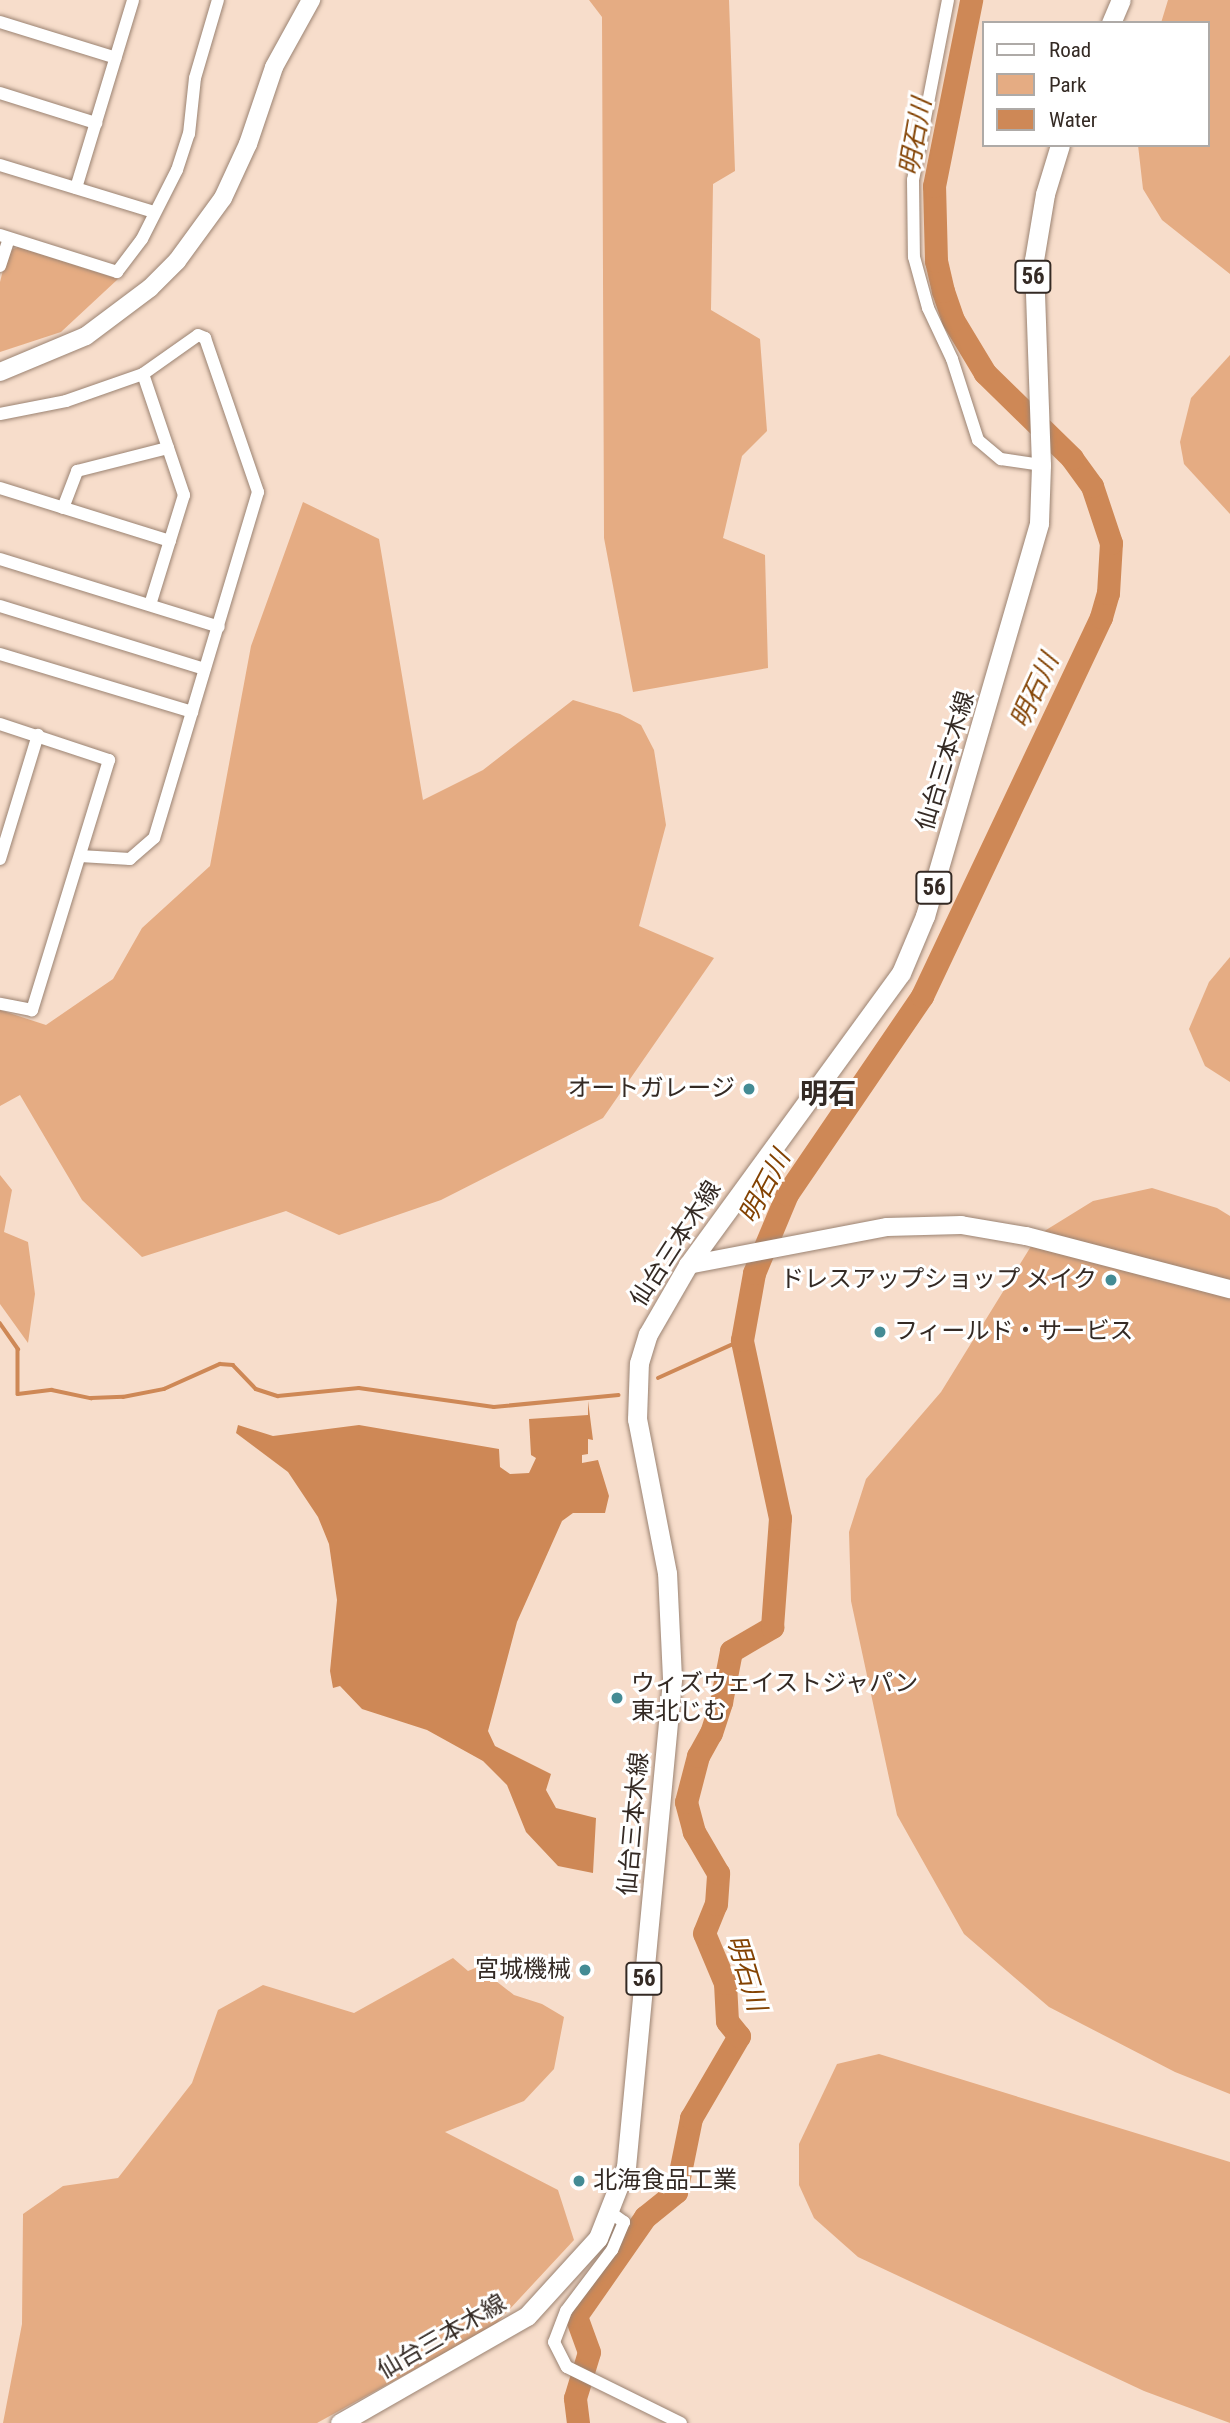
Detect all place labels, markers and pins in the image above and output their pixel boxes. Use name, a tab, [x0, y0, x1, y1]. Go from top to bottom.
place label: オートガレージ	[567, 1075, 735, 1103]
marker: オートガレージ	[741, 1081, 757, 1097]
place label: ドレスアップショップ メイク	[779, 1266, 1097, 1294]
marker: ドレスアップショップ メイク	[1103, 1272, 1119, 1288]
place label: フィールド・サービス	[894, 1318, 1134, 1346]
marker: フィールド・サービス	[872, 1324, 888, 1340]
place label: ウィズウェイストジャパン 東北じむ	[631, 1670, 919, 1726]
marker: ウィズウェイストジャパン 東北じむ	[609, 1690, 625, 1706]
place label: 宮城機械	[475, 1956, 571, 1984]
marker: 宮城機械	[577, 1962, 593, 1978]
place label: 北海食品工業	[593, 2167, 737, 2195]
marker: 北海食品工業	[571, 2173, 587, 2189]

